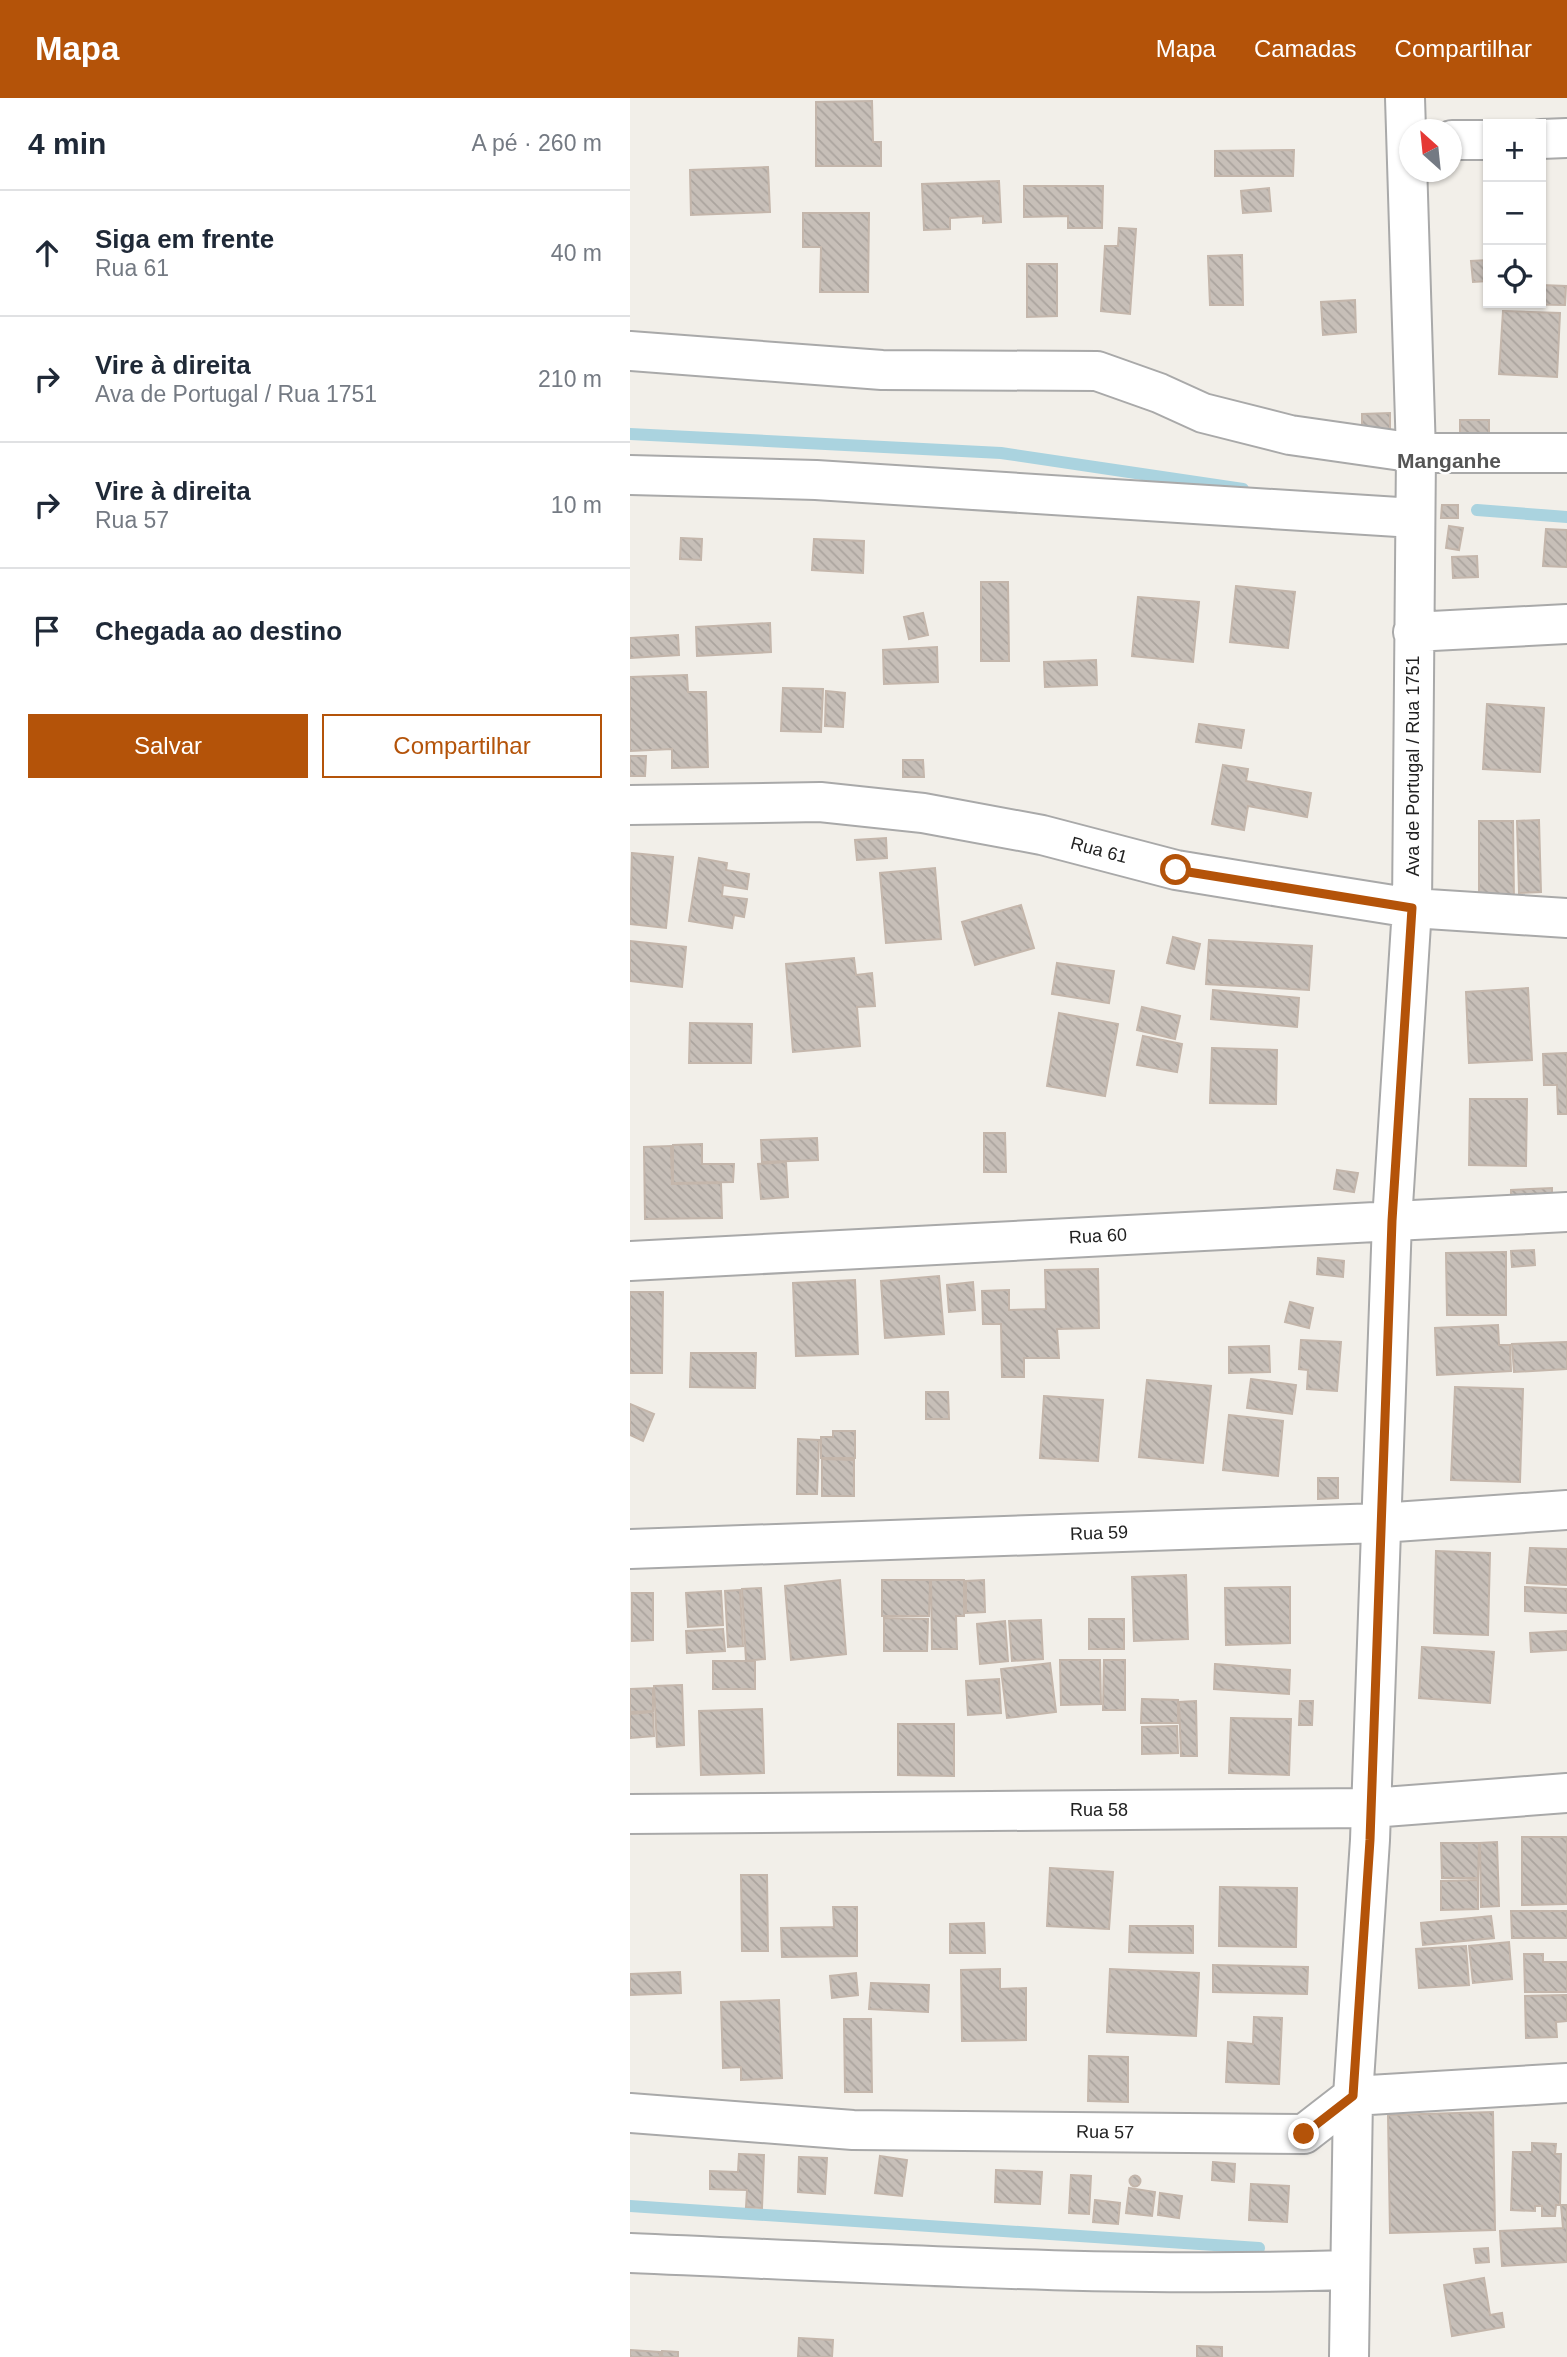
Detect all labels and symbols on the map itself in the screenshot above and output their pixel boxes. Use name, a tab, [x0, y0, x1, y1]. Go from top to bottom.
north arrow	[1399, 119, 1462, 182]
district label: Manganhe	[1397, 449, 1501, 472]
street label: Ava de Portugal / Rua 1751	[1403, 656, 1423, 876]
street label: Rua 61	[1068, 833, 1130, 867]
route start	[1160, 854, 1191, 885]
street label: Rua 60	[1068, 1224, 1128, 1248]
street label: Rua 59	[1070, 1522, 1128, 1544]
street label: Rua 58	[1070, 1800, 1128, 1820]
route end	[1288, 2118, 1319, 2149]
street label: Rua 57	[1076, 2121, 1134, 2143]

